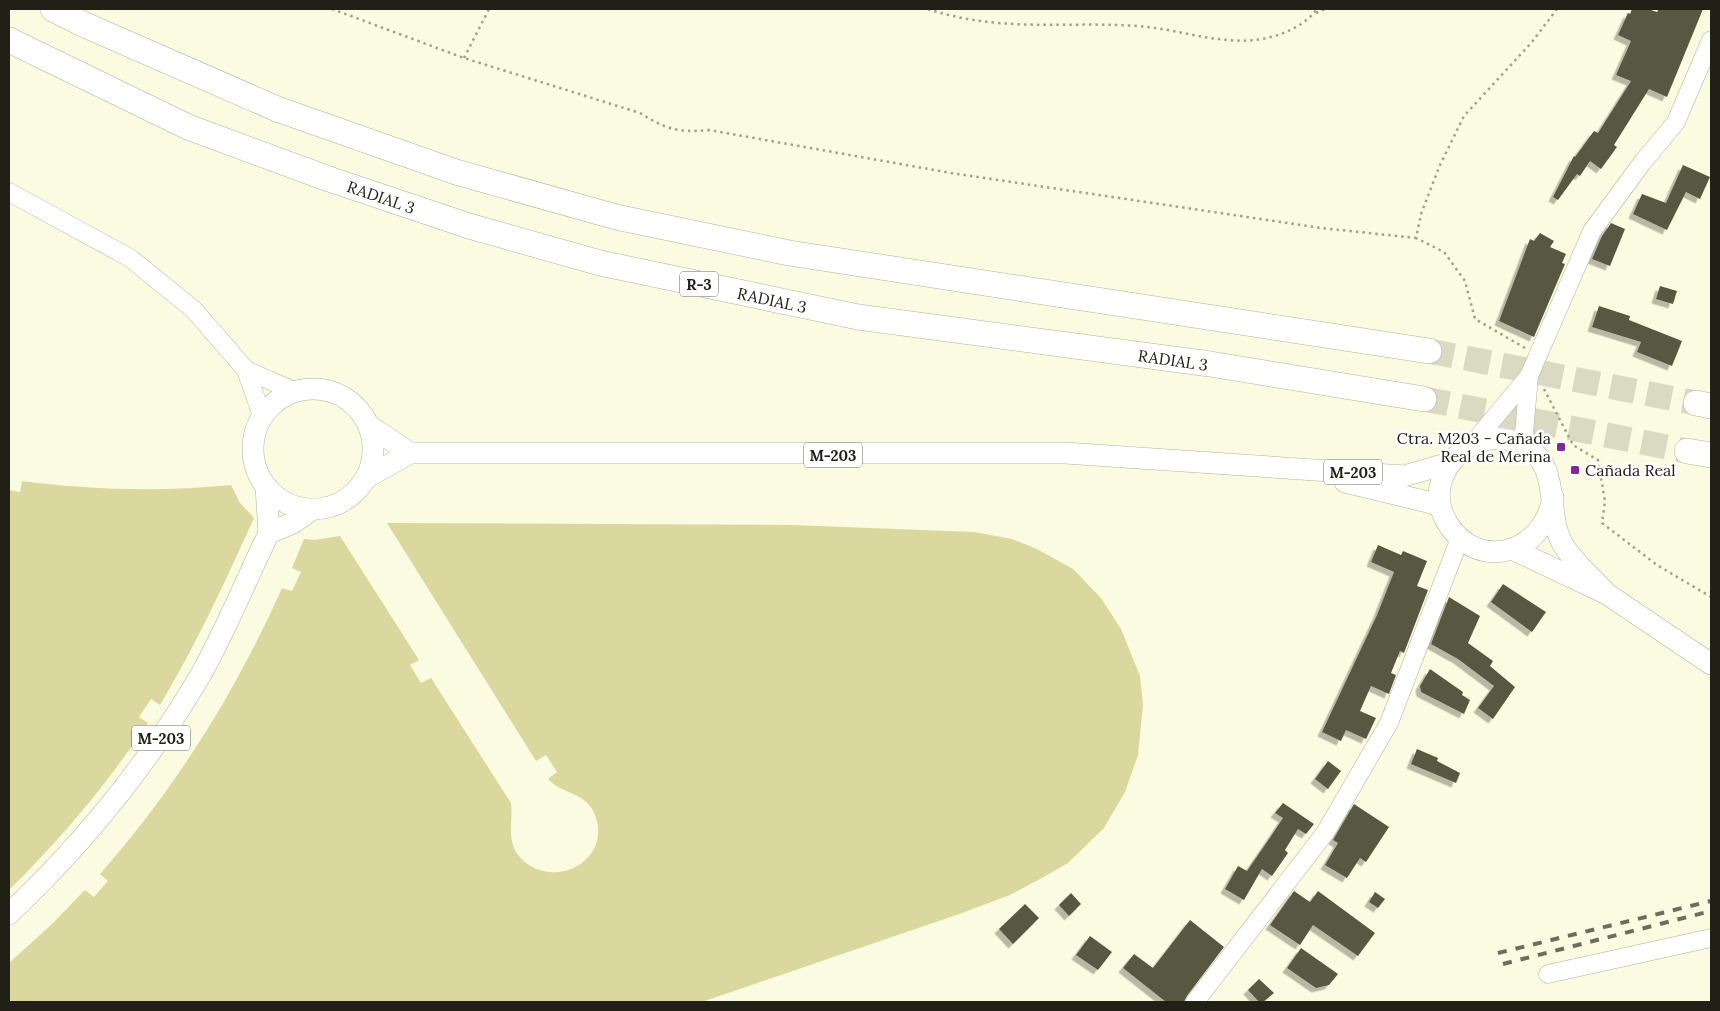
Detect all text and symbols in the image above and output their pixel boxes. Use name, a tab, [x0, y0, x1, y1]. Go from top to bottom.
street label: RADIAL 3	[344, 176, 418, 218]
road number: R-3	[680, 272, 718, 296]
street label: RADIAL 3	[736, 283, 809, 317]
street label: RADIAL 3	[1137, 345, 1209, 375]
place label: Ctra. M203 - Cañada Real de Merina	[1397, 428, 1551, 466]
marker: Ctra. M203 - Cañada Real de Merina	[1555, 441, 1567, 453]
road number: M-203	[804, 442, 862, 468]
road number: M-203	[1324, 460, 1382, 484]
place label: Cañada Real	[1585, 460, 1676, 480]
marker: Cañada Real	[1569, 464, 1581, 476]
road number: M-203	[132, 726, 190, 750]

